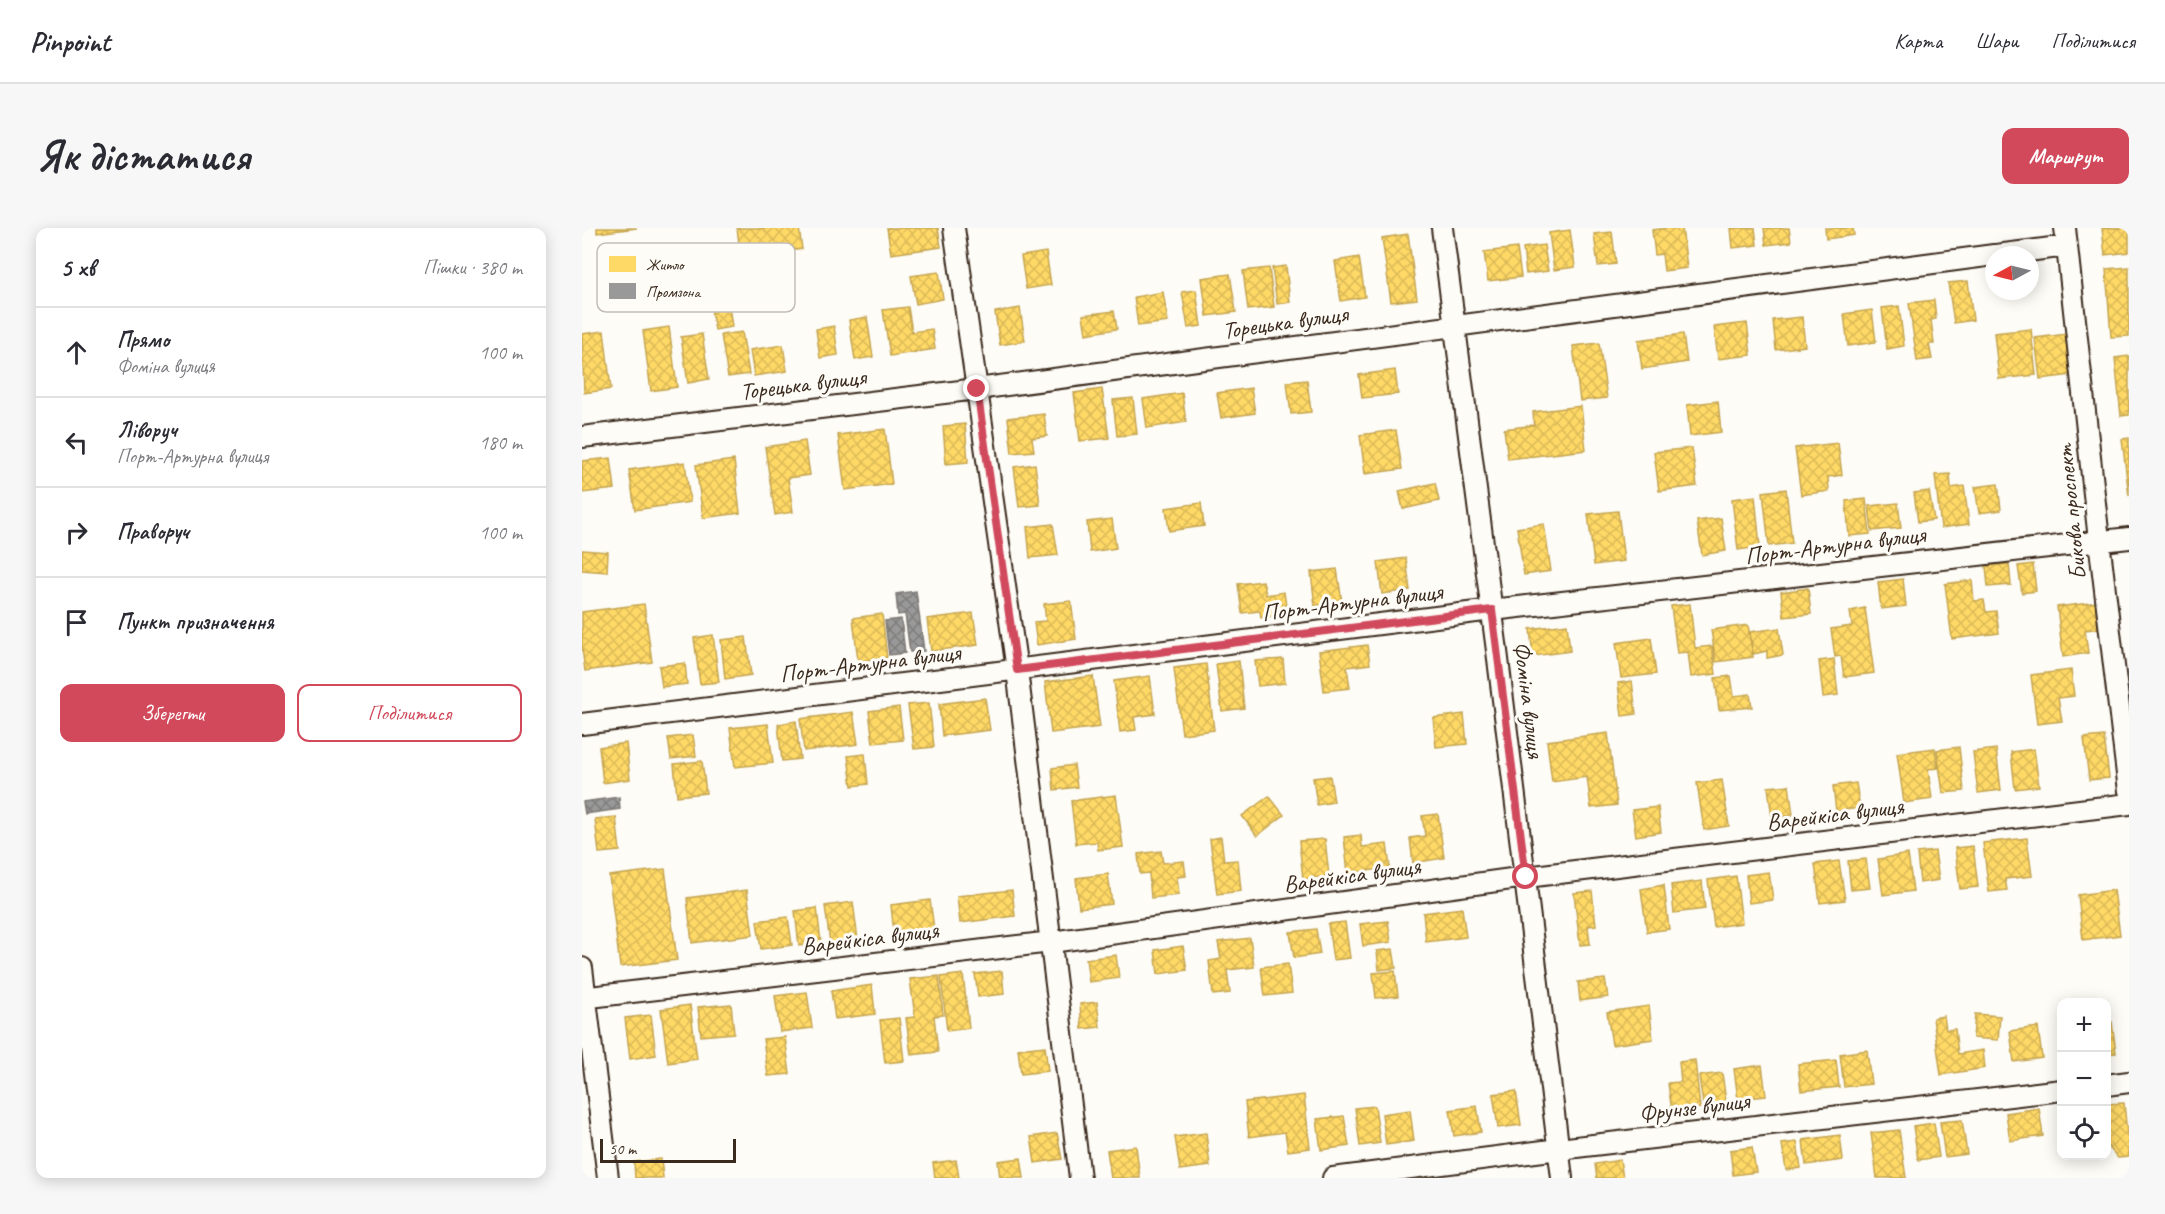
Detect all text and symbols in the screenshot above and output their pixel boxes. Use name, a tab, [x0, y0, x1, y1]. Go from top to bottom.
text: Pinpoint	[30, 24, 110, 59]
text: Карта	[1894, 28, 1942, 54]
text: Шари	[1975, 28, 2019, 54]
text: Поділитися	[2052, 28, 2135, 54]
button: Маршрут	[2002, 128, 2129, 184]
text: Як дістатися	[36, 130, 250, 183]
legend	[597, 243, 795, 312]
north arrow	[1985, 246, 2039, 300]
text: 5 хв	[60, 251, 95, 284]
text: Пішки · 380 m	[423, 255, 522, 280]
text: Житло	[646, 255, 686, 275]
text: Промзона	[646, 282, 701, 302]
street label: Торецька вулиця	[1220, 298, 1351, 346]
text: Прямо	[117, 326, 169, 354]
icon: ahead	[60, 336, 93, 369]
text: 100 m	[479, 340, 522, 365]
text: Фоміна вулиця	[117, 354, 215, 379]
street label: Торецька вулиця	[739, 361, 869, 407]
route end	[963, 375, 989, 401]
text: Ліворуч	[117, 416, 177, 444]
icon: left	[60, 426, 93, 459]
text: 180 m	[479, 430, 522, 455]
street label: Бикова проспект	[2049, 441, 2093, 581]
text: Порт-Артурна вулиця	[117, 444, 268, 469]
icon: right	[60, 516, 93, 549]
text: Праворуч	[117, 518, 189, 546]
street label: Порт-Артурна вулиця	[1743, 519, 1928, 571]
text: 100 m	[479, 520, 522, 545]
street label: Порт-Артурна вулиця	[1260, 576, 1445, 628]
icon: arrive	[60, 606, 93, 639]
text: Пункт призначення	[117, 608, 274, 636]
street label: Порт-Артурна вулиця	[778, 637, 963, 689]
street label: Фоміна вулиця	[1507, 640, 1551, 761]
button: Зберегти	[60, 684, 285, 742]
button: Поділитися	[297, 684, 522, 742]
street label: Варейкіса вулиця	[1765, 791, 1907, 837]
street label: Варейкіса вулиця	[1282, 850, 1424, 899]
route start	[1512, 863, 1538, 889]
street label: Варейкіса вулиця	[800, 915, 942, 961]
map controls	[2057, 998, 2111, 1160]
button: +	[2057, 998, 2111, 1052]
button: −	[2057, 1052, 2111, 1106]
street label: Фрунзе вулиця	[1637, 1085, 1752, 1129]
button: locate	[2057, 1106, 2111, 1160]
scale bar	[600, 1136, 736, 1164]
text: 50 m	[609, 1139, 636, 1159]

